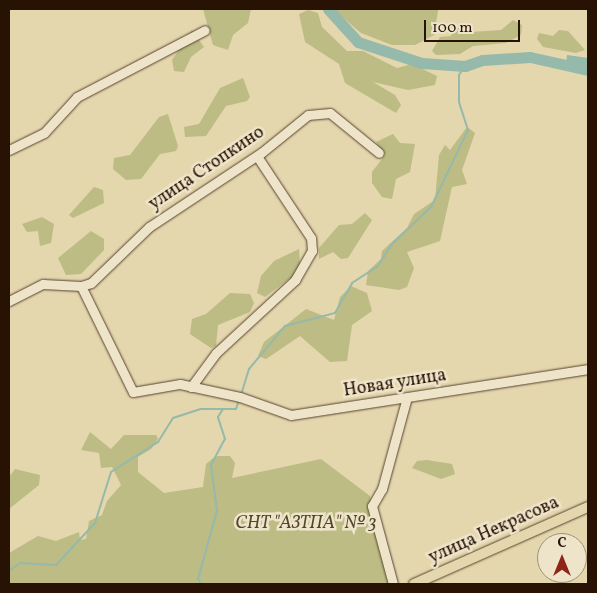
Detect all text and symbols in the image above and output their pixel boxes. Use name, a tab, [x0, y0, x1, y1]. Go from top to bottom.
scale bar	[427, 10, 523, 42]
text: 100 m	[432, 18, 472, 39]
street label: улица Стопкино	[145, 122, 269, 216]
street label: Новая улица	[342, 365, 448, 403]
street label: улица Некрасова	[425, 493, 563, 569]
park label: СНТ "АЗТПА" № 3	[235, 513, 377, 535]
north arrow	[537, 533, 587, 583]
text: С	[557, 534, 567, 553]

